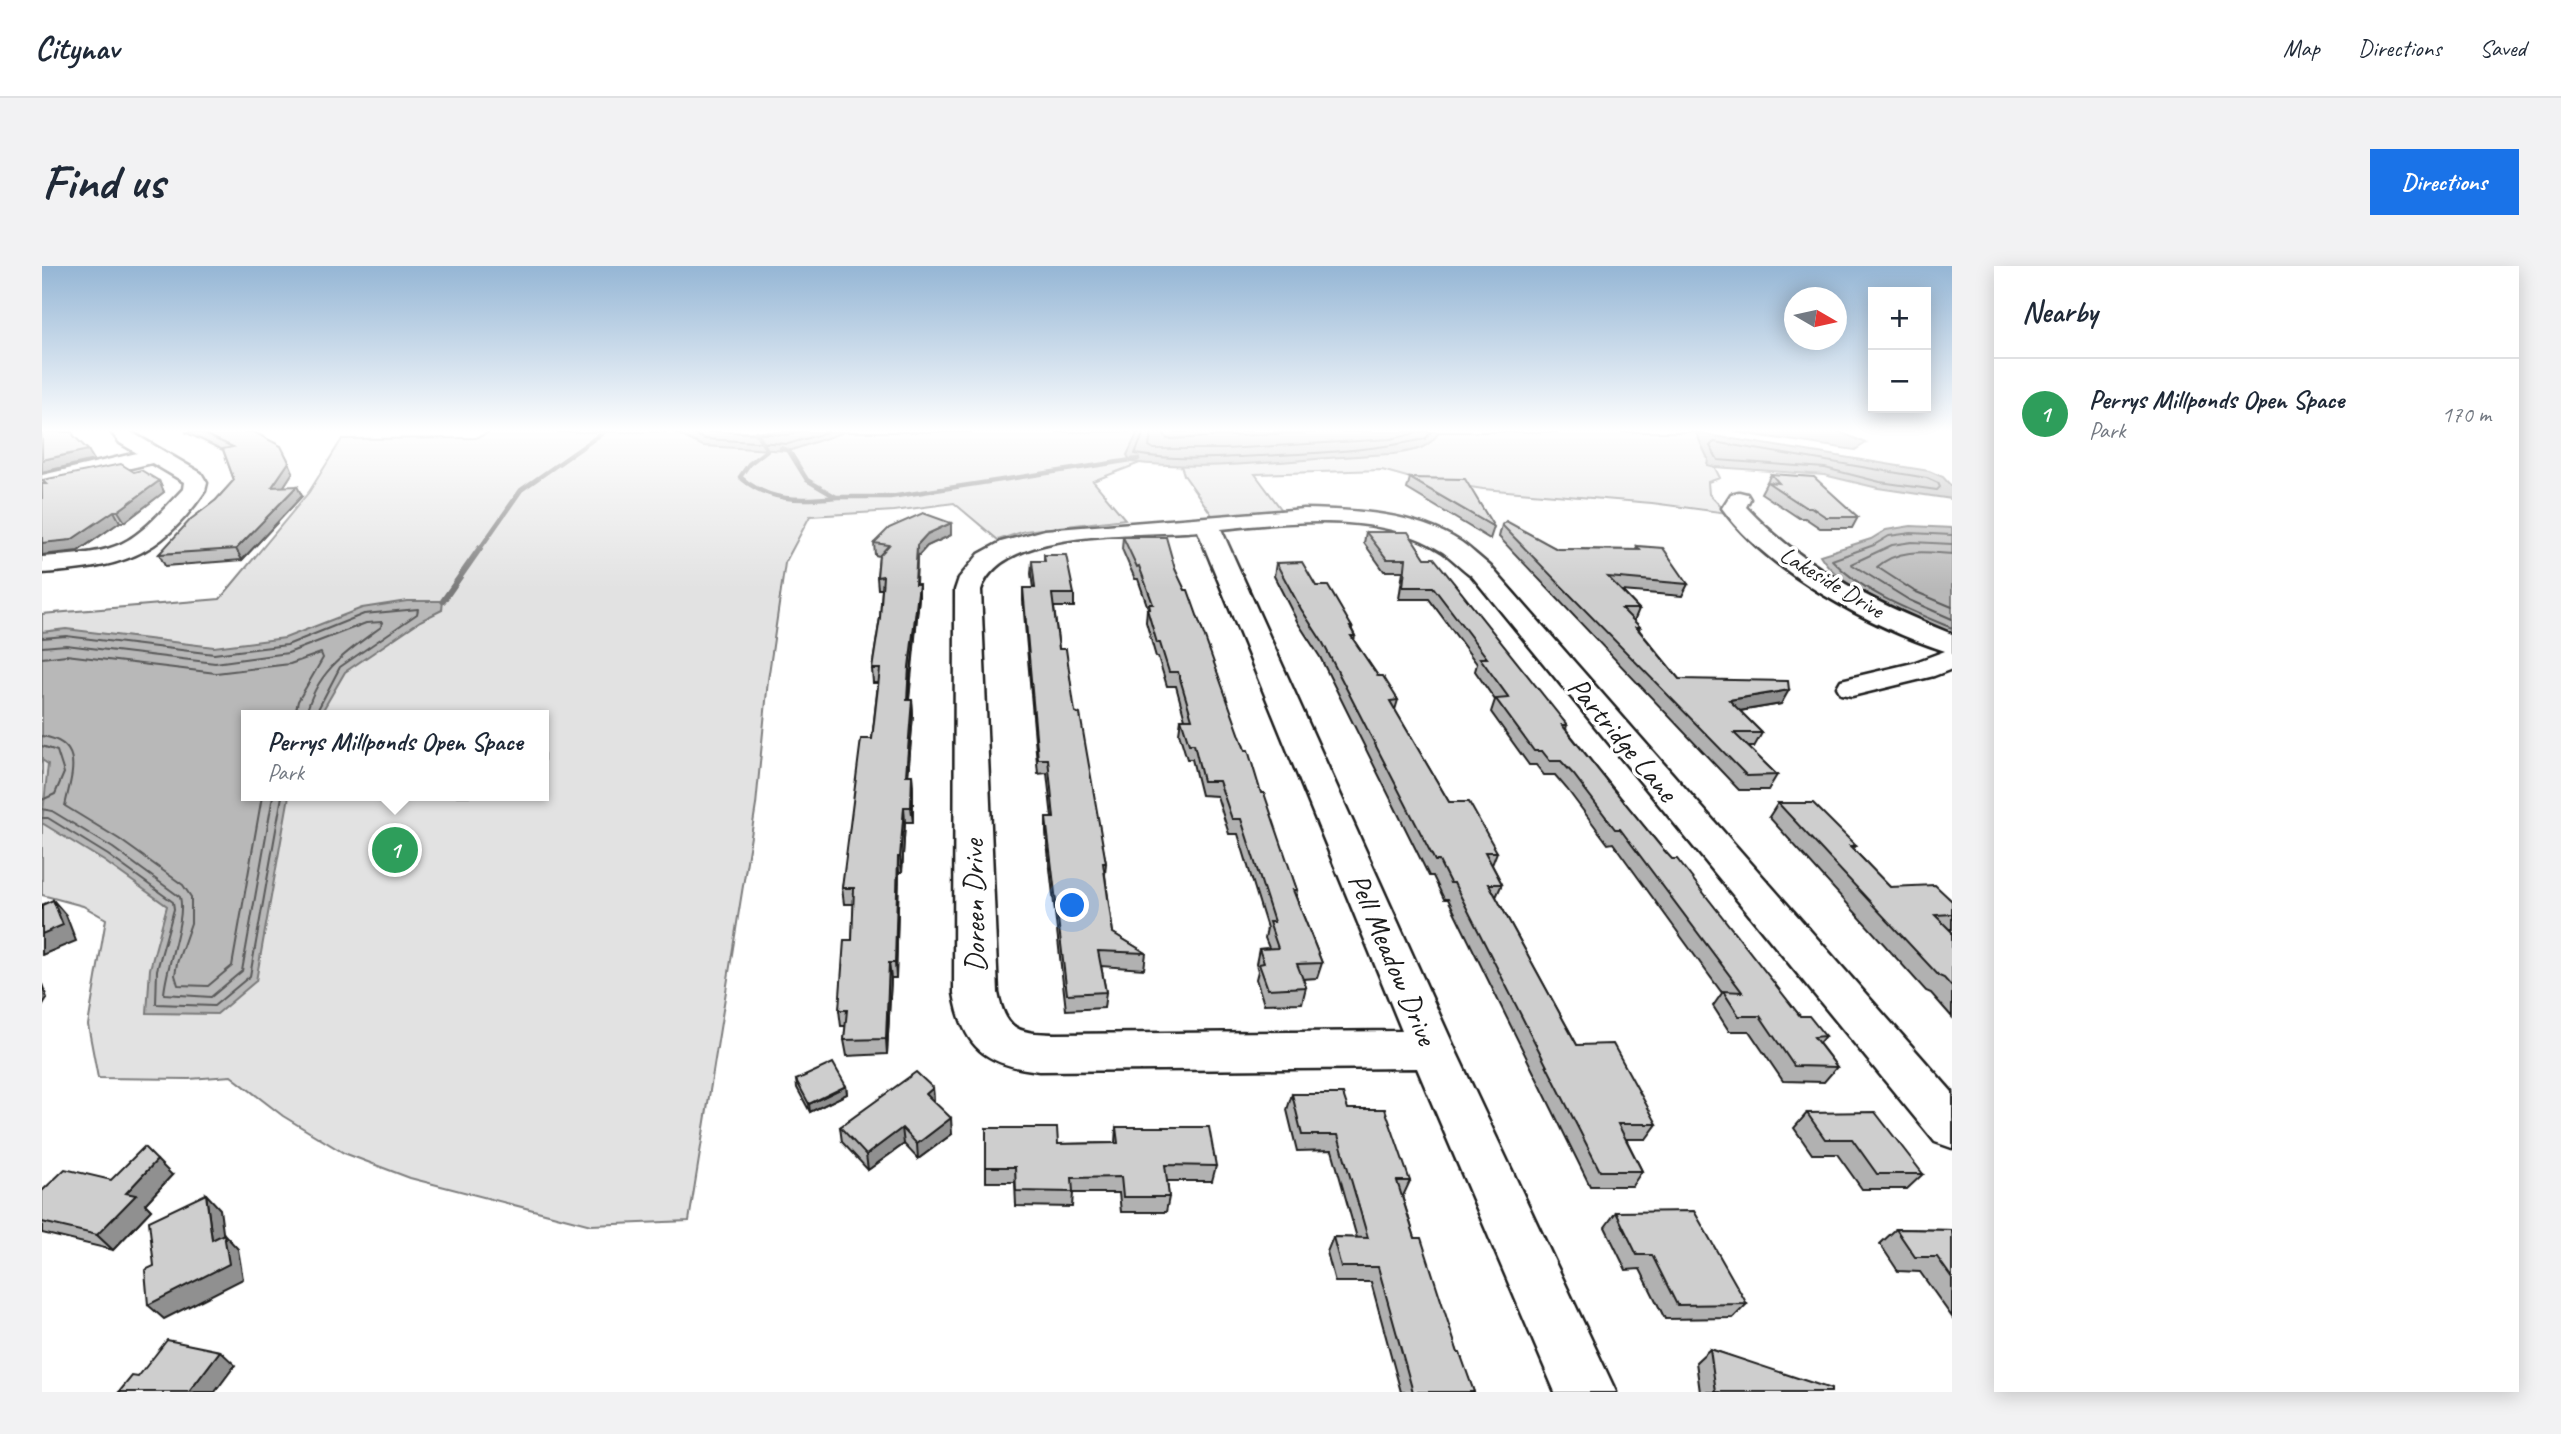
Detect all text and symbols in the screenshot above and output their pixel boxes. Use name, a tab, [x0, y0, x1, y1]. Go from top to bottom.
text: Citynav	[35, 27, 119, 69]
text: Map	[2283, 33, 2320, 63]
text: Directions	[2358, 33, 2441, 63]
text: Saved	[2479, 33, 2526, 63]
button: Directions	[2370, 149, 2519, 215]
text: Find us	[42, 151, 164, 213]
north arrow	[1784, 287, 1847, 350]
map controls	[1868, 287, 1931, 413]
button: +	[1868, 287, 1931, 350]
text: Nearby	[2022, 293, 2098, 331]
button: −	[1868, 350, 1931, 413]
text: Perrys Millponds Open Space	[2089, 383, 2344, 416]
text: 1	[2040, 400, 2050, 429]
text: 170 m	[2442, 400, 2491, 429]
text: Park	[2089, 416, 2125, 445]
street label: Lakeside Drive	[1775, 539, 1891, 626]
street label: Partridge Lane	[1560, 669, 1688, 811]
popup	[241, 710, 549, 801]
text: Perrys Millponds Open Space	[267, 725, 523, 758]
text: Park	[267, 758, 304, 787]
pin: 1	[372, 824, 418, 876]
street label: Doreen Drive	[954, 837, 994, 973]
street label: Pell Meadow Drive	[1340, 867, 1447, 1053]
your location	[1055, 888, 1089, 922]

